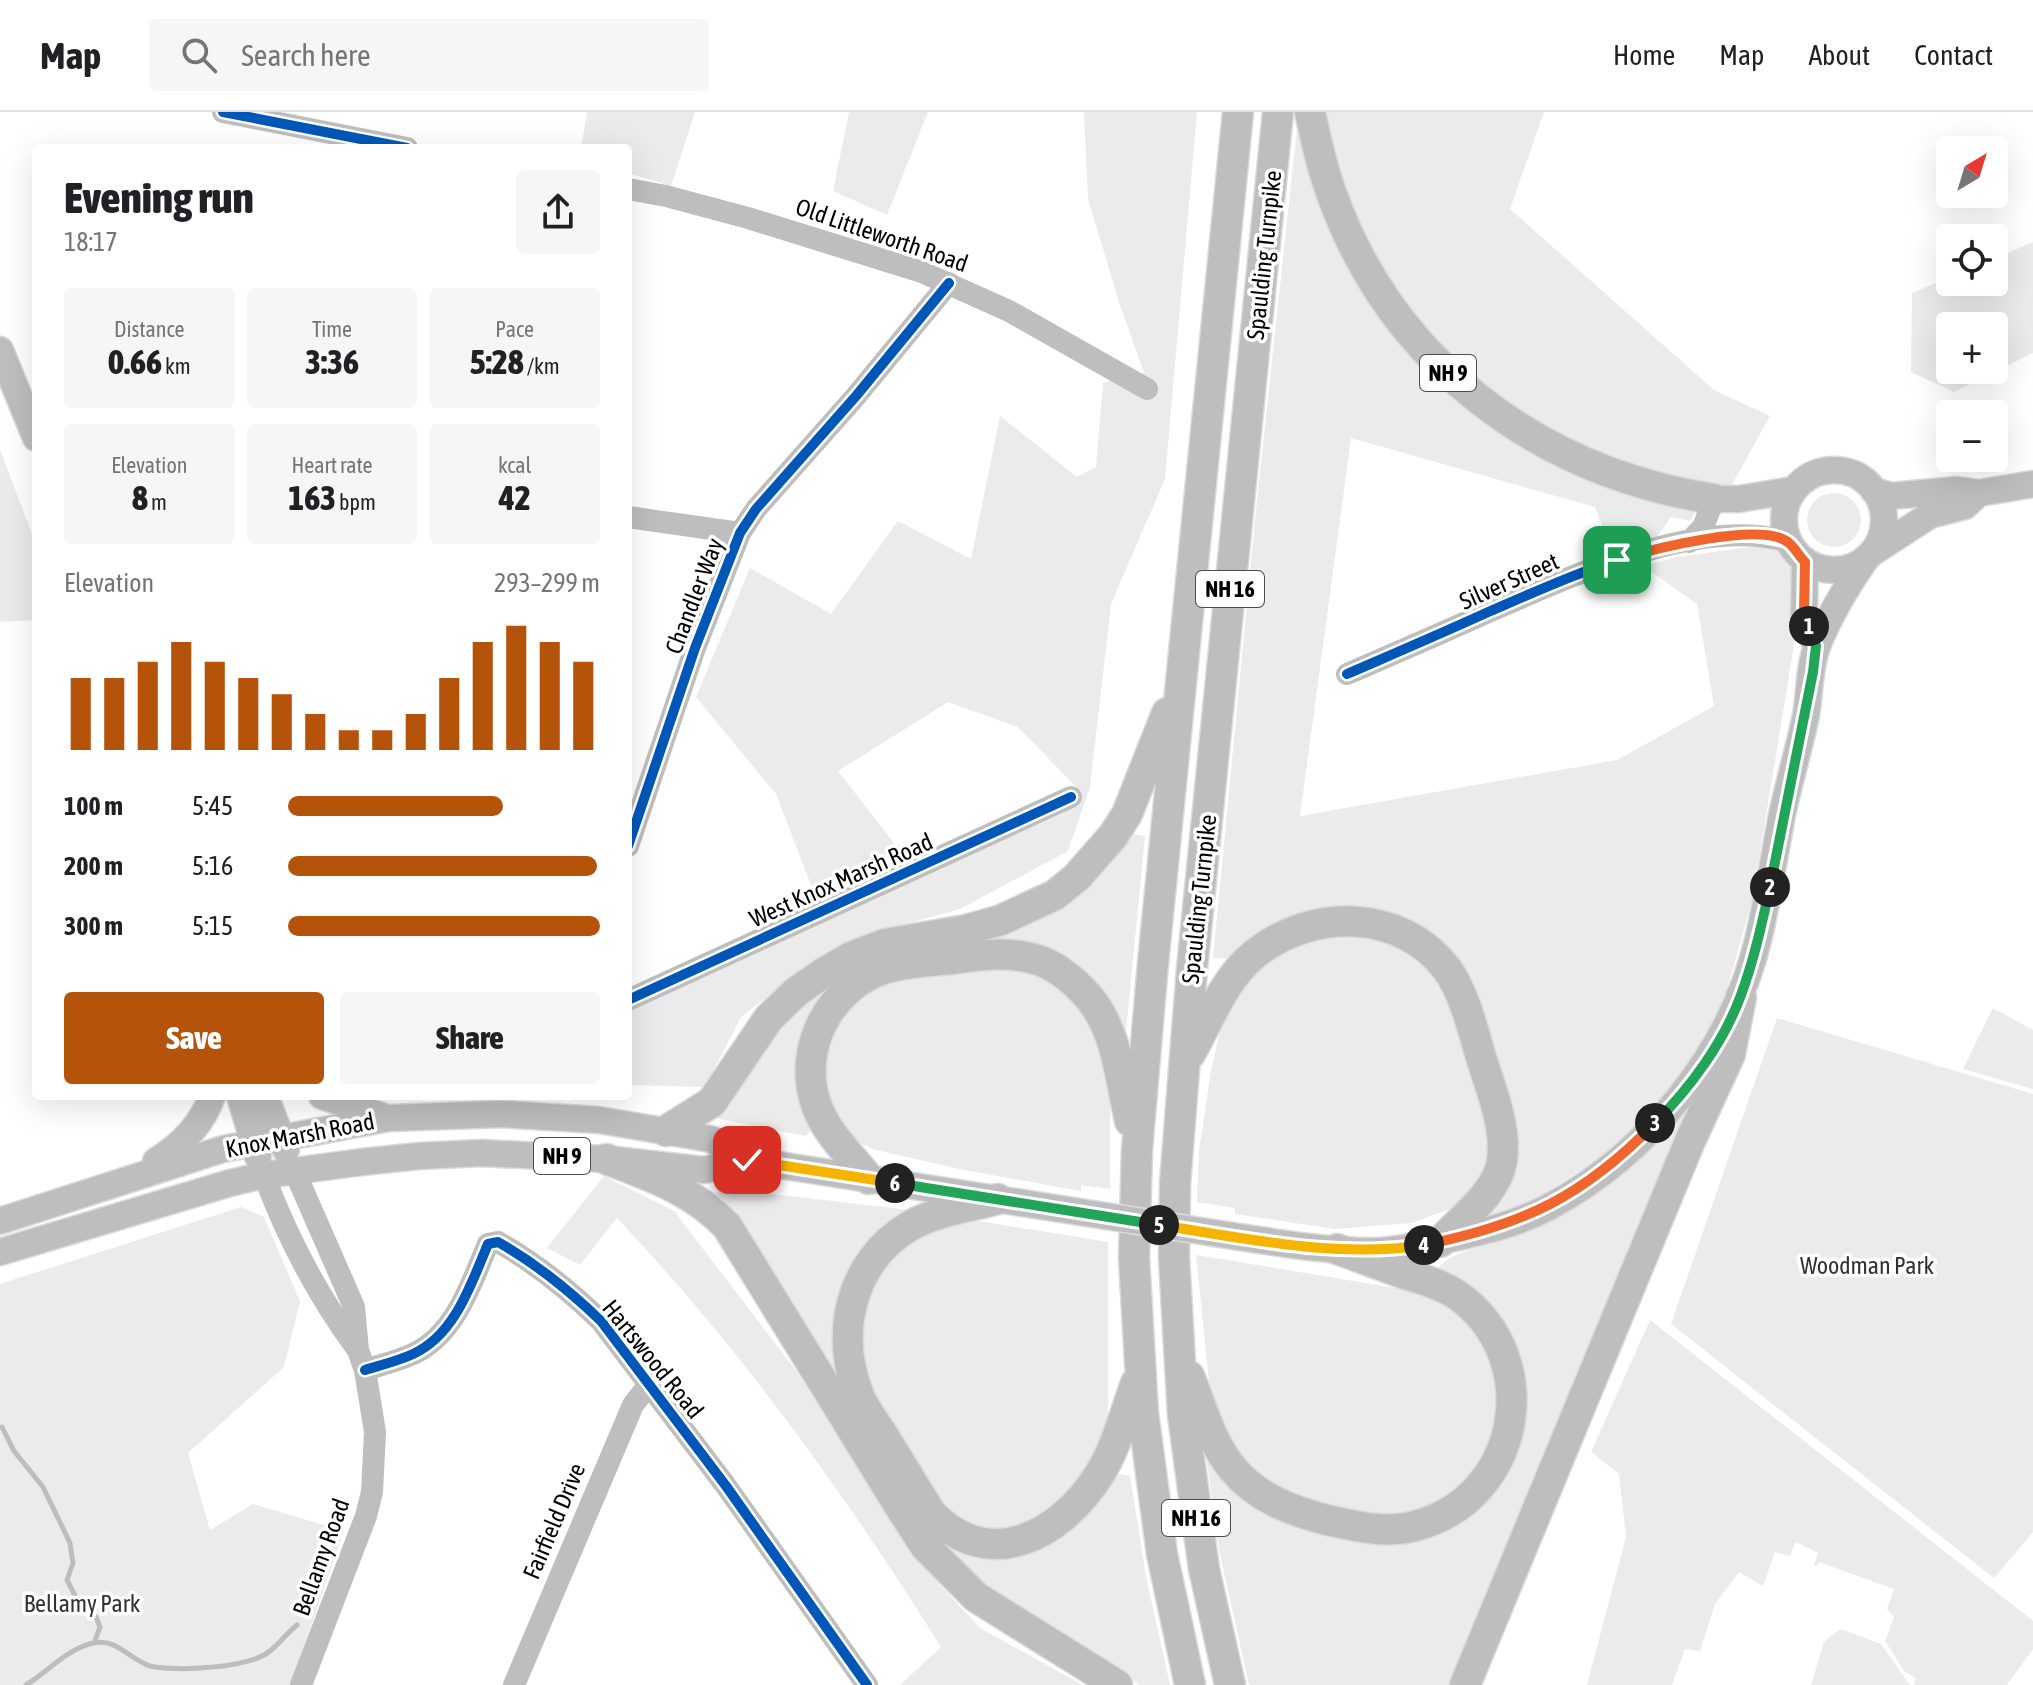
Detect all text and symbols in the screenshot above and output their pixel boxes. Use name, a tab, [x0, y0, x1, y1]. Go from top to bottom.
search box	[149, 19, 709, 91]
icon: search	[177, 33, 221, 77]
text: Map	[40, 34, 101, 77]
text: Search here	[241, 38, 371, 72]
text: Home	[1613, 39, 1675, 71]
text: Map	[1719, 39, 1764, 71]
text: About	[1808, 39, 1870, 71]
text: Contact	[1914, 39, 1993, 71]
north arrow	[1936, 136, 2008, 208]
map controls	[1936, 136, 2008, 472]
street label: Spaulding Turnpike	[1242, 169, 1286, 341]
button: share	[516, 170, 600, 254]
text: Evening run	[64, 172, 254, 222]
street label: Old Littleworth Road	[792, 193, 972, 277]
button: locate	[1936, 224, 2008, 296]
text: 18:17	[64, 227, 118, 257]
button: +	[1936, 312, 2008, 384]
text: Distance	[114, 316, 185, 342]
text: Time	[312, 316, 352, 342]
text: Pace	[495, 316, 534, 342]
text: 0.66	[108, 342, 162, 381]
text: 3:36	[305, 342, 359, 381]
text: 5:28	[470, 342, 524, 381]
text: km	[162, 353, 191, 379]
text: /km	[524, 353, 560, 379]
road number: NH 9	[1420, 355, 1476, 391]
button: −	[1936, 400, 2008, 472]
text: Elevation	[111, 452, 187, 478]
text: Heart rate	[291, 452, 373, 478]
text: kcal	[498, 452, 531, 478]
text: 8	[132, 478, 148, 517]
text: 163	[288, 478, 336, 517]
text: 42	[499, 478, 531, 517]
text: m	[148, 489, 167, 515]
text: bpm	[336, 489, 376, 515]
pin	[1583, 526, 1651, 594]
street label: Chandler Way	[660, 534, 728, 658]
icon: arrive	[1595, 538, 1639, 582]
street label: Silver Street	[1455, 547, 1563, 615]
text: Elevation	[64, 568, 154, 598]
text: 293–299 m	[494, 568, 600, 598]
road number: NH 16	[1196, 571, 1264, 607]
pin: 1	[1789, 606, 1829, 646]
text: 1	[1804, 613, 1814, 639]
text: 100 m	[64, 791, 123, 821]
text: 5:45	[192, 791, 233, 821]
street label: Spaulding Turnpike	[1177, 813, 1221, 985]
street label: West Knox Marsh Road	[745, 828, 937, 932]
text: 200 m	[64, 851, 123, 881]
text: 5:16	[192, 851, 233, 881]
pin: 2	[1750, 867, 1790, 907]
text: 2	[1765, 874, 1775, 900]
text: 300 m	[64, 911, 123, 941]
text: 5:15	[192, 911, 233, 941]
button: Save	[64, 992, 324, 1084]
button: Share	[340, 992, 600, 1084]
pin: 3	[1635, 1103, 1675, 1143]
street label: Knox Marsh Road	[223, 1107, 377, 1163]
text: 3	[1650, 1110, 1660, 1136]
pin	[713, 1126, 781, 1194]
road number: NH 9	[534, 1138, 590, 1174]
icon: check	[725, 1138, 769, 1182]
pin: 6	[875, 1163, 915, 1203]
text: 6	[890, 1170, 900, 1196]
pin: 5	[1139, 1205, 1179, 1245]
text: 5	[1154, 1212, 1164, 1238]
pin: 4	[1404, 1225, 1444, 1265]
text: 4	[1419, 1232, 1429, 1258]
park label: Woodman Park	[1800, 1252, 1934, 1279]
street label: Hartswood Road	[597, 1294, 709, 1424]
street label: Fairfield Drive	[518, 1459, 590, 1583]
street label: Bellamy Road	[287, 1495, 355, 1619]
road number: NH 16	[1162, 1500, 1230, 1536]
park label: Bellamy Park	[24, 1590, 141, 1617]

